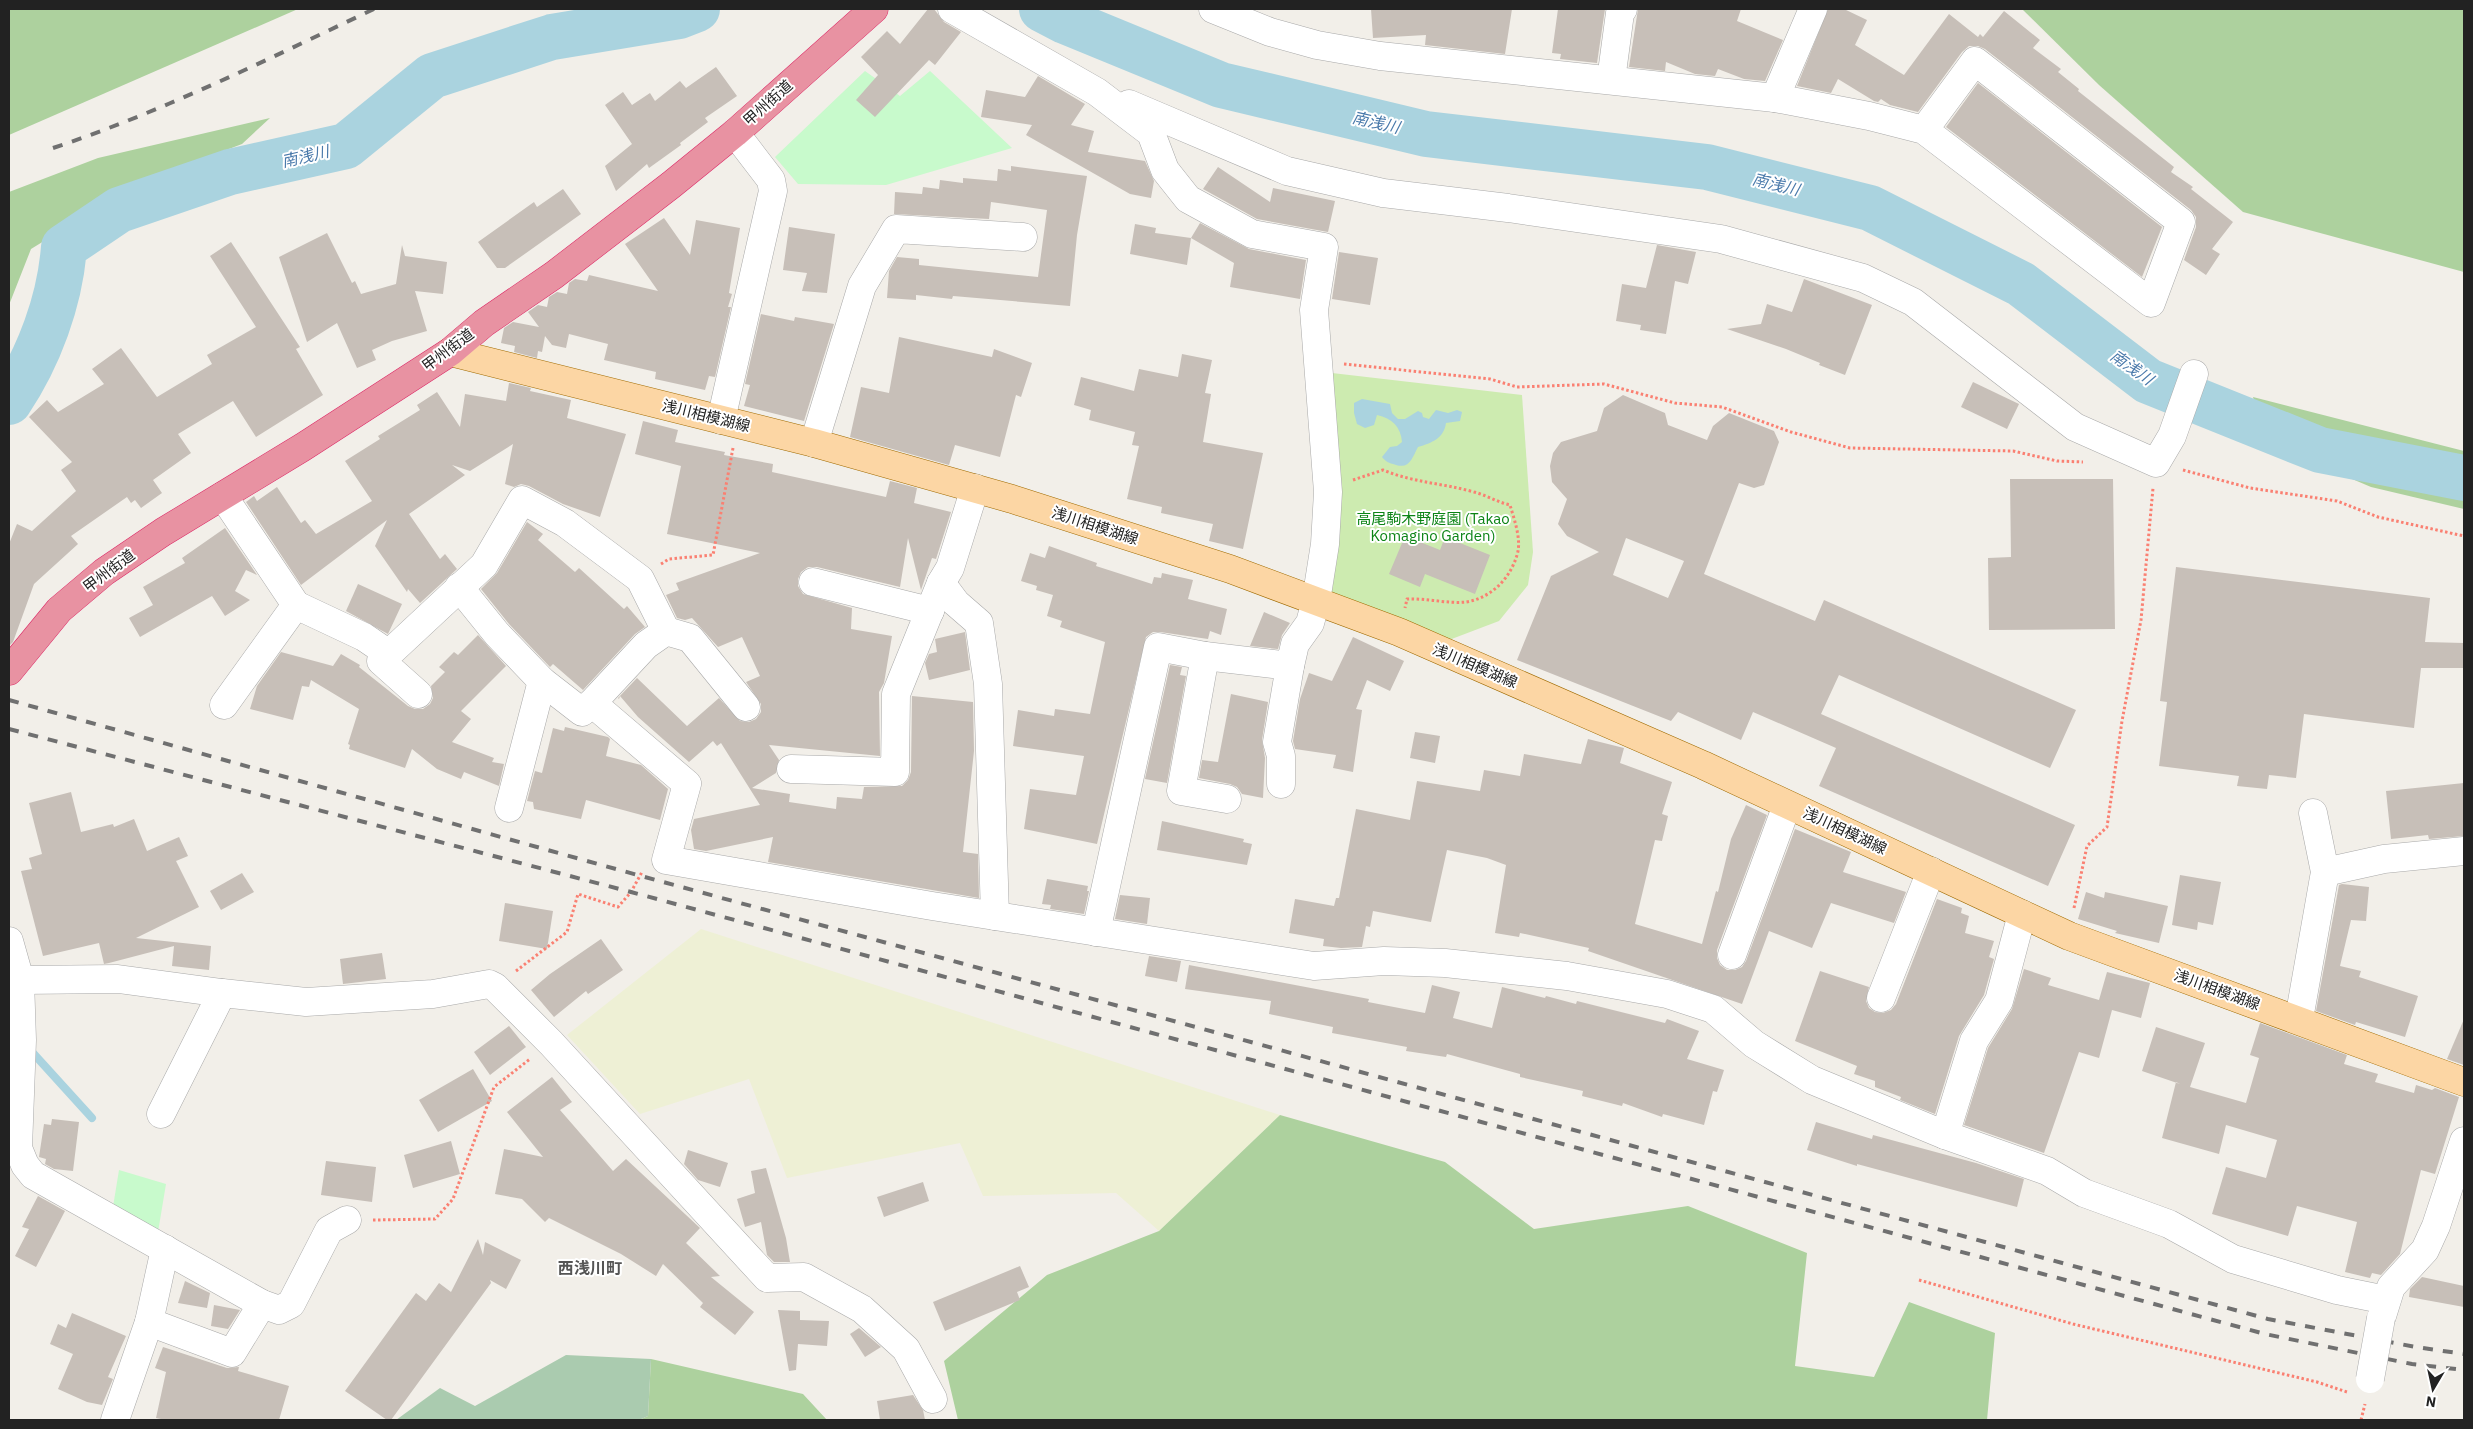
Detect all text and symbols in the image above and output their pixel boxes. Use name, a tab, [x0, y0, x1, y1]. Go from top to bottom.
street label: 甲州街道	[739, 75, 796, 130]
water label: 南浅川	[1350, 107, 1404, 138]
water label: 南浅川	[279, 140, 333, 171]
water label: 南浅川	[1750, 168, 1804, 200]
street label: 甲州街道	[418, 324, 477, 375]
water label: 南浅川	[2107, 345, 2159, 390]
street label: 浅川相模湖線	[660, 395, 752, 436]
street label: 浅川相模湖線	[1049, 503, 1141, 548]
park label: 高尾駒木野庭園 (Takao Komagino Garden)	[1356, 509, 1510, 545]
street label: 甲州街道	[79, 545, 138, 596]
street label: 浅川相模湖線	[1430, 639, 1520, 692]
street label: 浅川相模湖線	[1800, 803, 1890, 858]
street label: 浅川相模湖線	[2172, 965, 2263, 1014]
district label: 西浅川町	[558, 1258, 622, 1278]
north arrow	[2408, 1364, 2458, 1414]
text: N	[2425, 1392, 2437, 1412]

